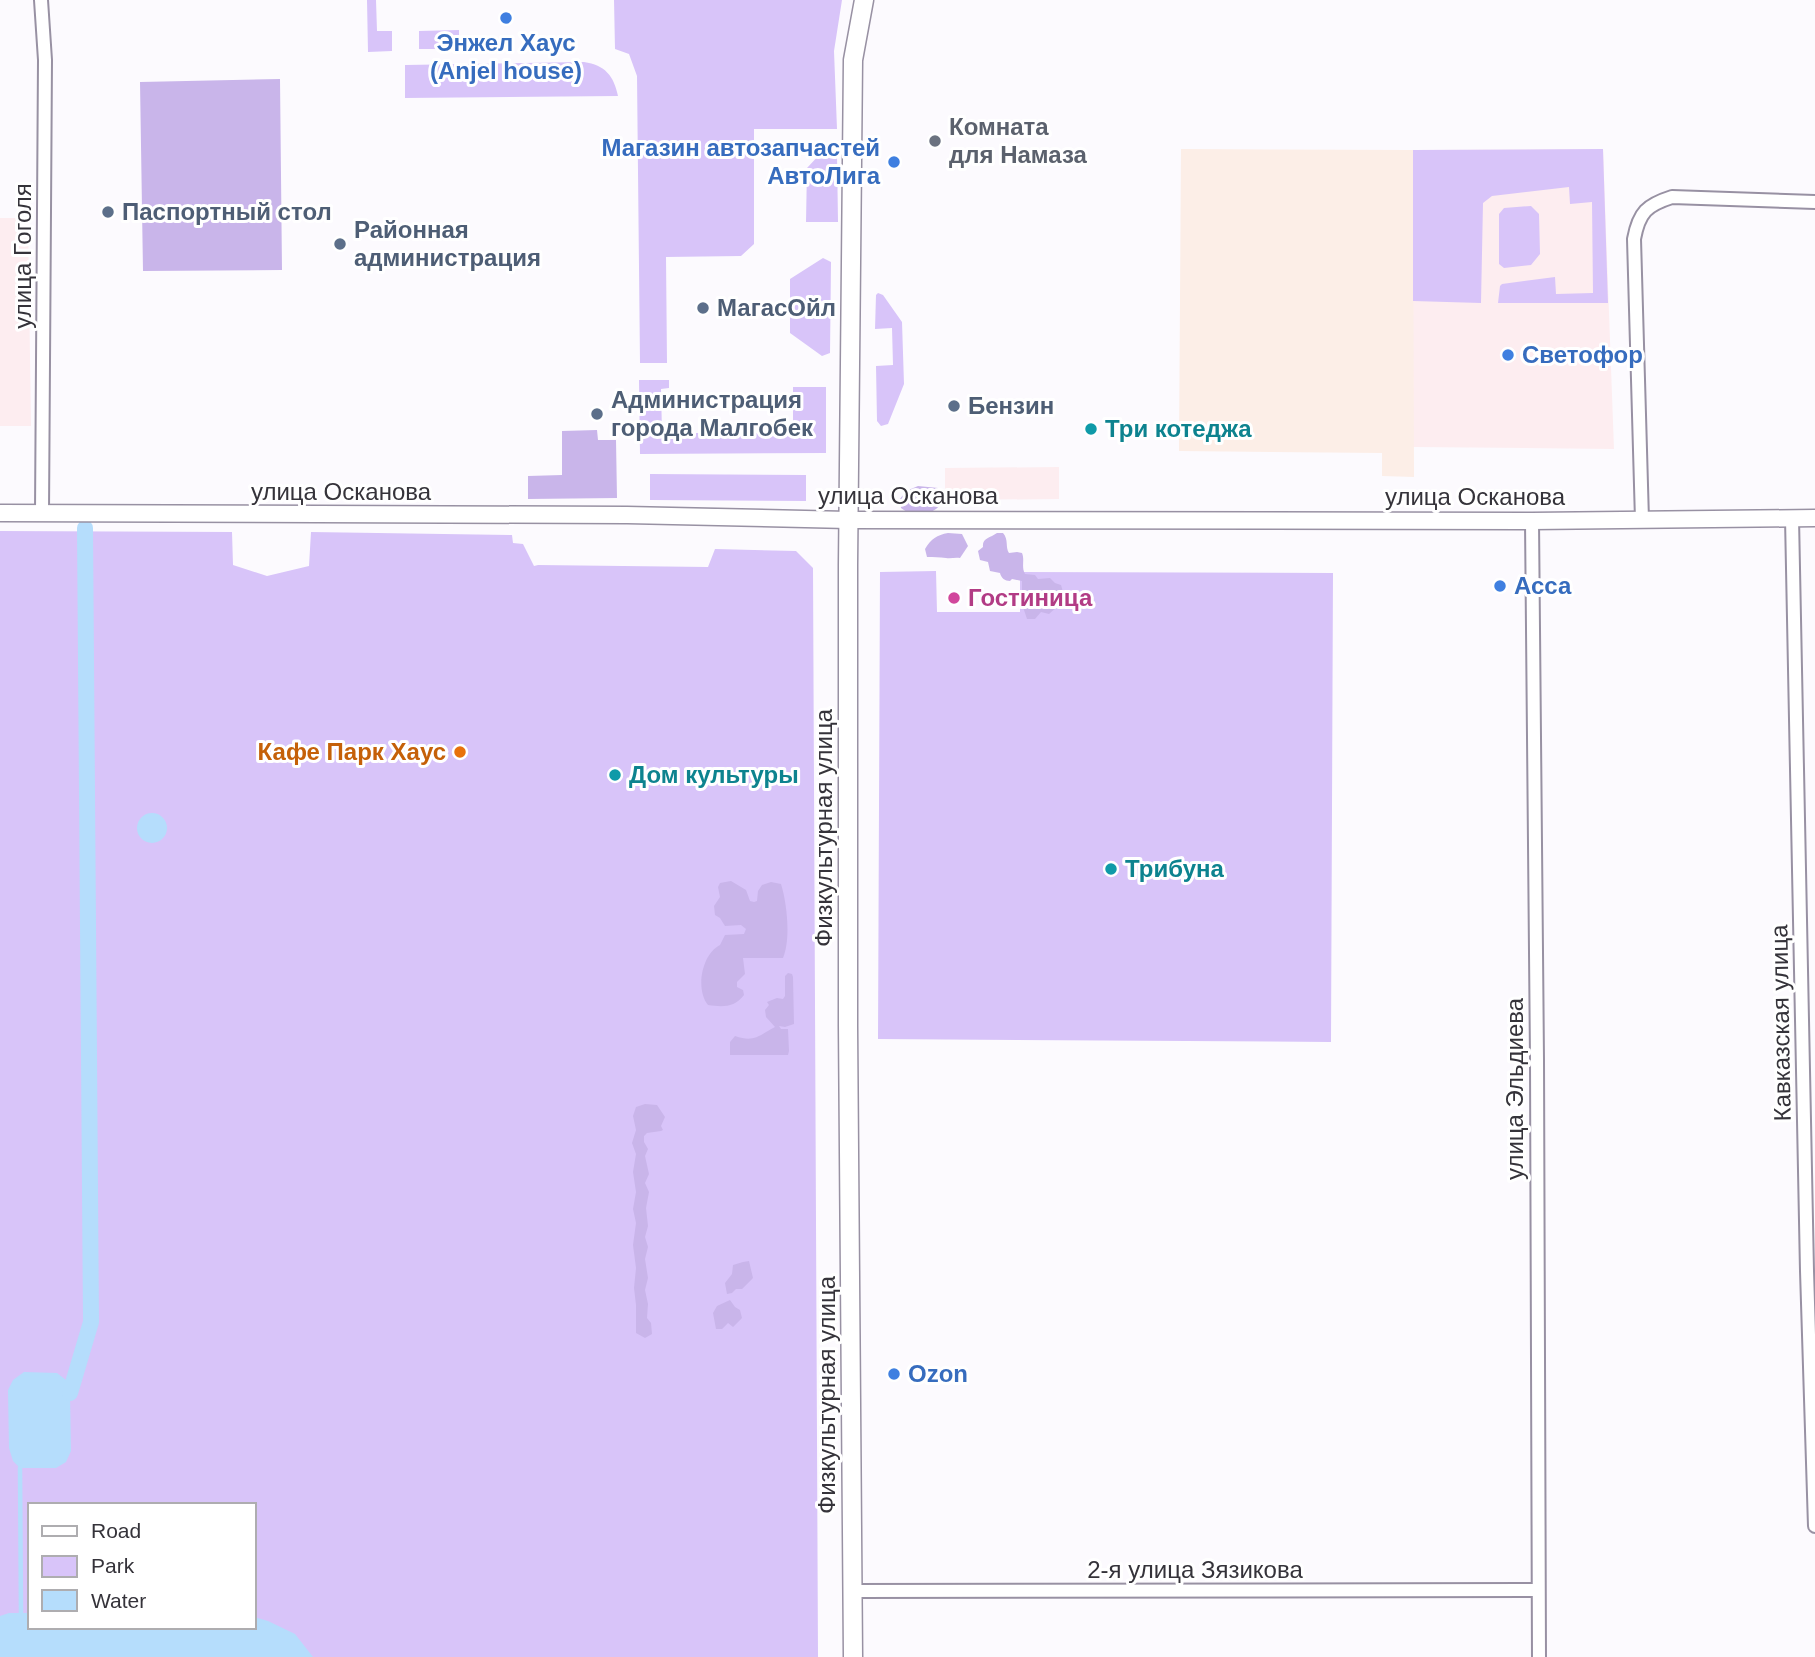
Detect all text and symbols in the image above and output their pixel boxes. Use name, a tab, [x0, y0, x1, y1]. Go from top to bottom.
marker: Энжел Хаус (Anjel house)	[498, 10, 514, 26]
place label: Энжел Хаус (Anjel house)	[430, 29, 582, 84]
place label: Комната для Намаза	[949, 113, 1088, 168]
marker: Комната для Намаза	[927, 133, 943, 149]
place label: Магазин автозапчастей АвтоЛига	[601, 134, 881, 189]
marker: Магазин автозапчастей АвтоЛига	[886, 154, 902, 170]
street label: улица Гоголя	[9, 183, 36, 329]
place label: Паспортный стол	[122, 198, 332, 225]
marker: Паспортный стол	[100, 204, 116, 220]
place label: Районная администрация	[354, 216, 541, 271]
marker: Районная администрация	[332, 236, 348, 252]
place label: МагасОйл	[717, 294, 836, 321]
marker: МагасОйл	[695, 300, 711, 316]
place label: Светофор	[1522, 341, 1643, 368]
marker: Светофор	[1500, 347, 1516, 363]
place label: Администрация города Малгобек	[611, 386, 814, 441]
place label: Бензин	[968, 392, 1054, 419]
marker: Бензин	[946, 398, 962, 414]
marker: Администрация города Малгобек	[589, 406, 605, 422]
place label: Три котеджа	[1105, 415, 1252, 442]
marker: Три котеджа	[1083, 421, 1099, 437]
street label: улица Осканова	[251, 478, 432, 505]
street label: улица Осканова	[818, 482, 999, 509]
street label: улица Осканова	[1385, 483, 1566, 510]
place label: Асса	[1514, 572, 1572, 599]
marker: Асса	[1492, 578, 1508, 594]
place label: Гостиница	[968, 584, 1093, 611]
marker: Гостиница	[946, 590, 962, 606]
street label: Физкультурная улица	[810, 708, 837, 947]
place label: Кафе Парк Хаус	[258, 738, 446, 765]
marker: Кафе Парк Хаус	[452, 744, 468, 760]
place label: Дом культуры	[629, 761, 799, 788]
marker: Дом культуры	[607, 767, 623, 783]
place label: Трибуна	[1125, 855, 1225, 882]
marker: Трибуна	[1103, 861, 1119, 877]
street label: Кавказская улица	[1765, 924, 1796, 1122]
street label: улица Эльдиева	[1501, 997, 1528, 1180]
street label: Физкультурная улица	[813, 1275, 840, 1514]
place label: Ozon	[908, 1360, 968, 1387]
marker: Ozon	[886, 1366, 902, 1382]
legend	[28, 1503, 256, 1629]
text: Road	[91, 1519, 141, 1542]
text: Park	[91, 1554, 135, 1577]
street label: 2-я улица Зязикова	[1087, 1556, 1303, 1583]
text: Water	[91, 1589, 146, 1612]

